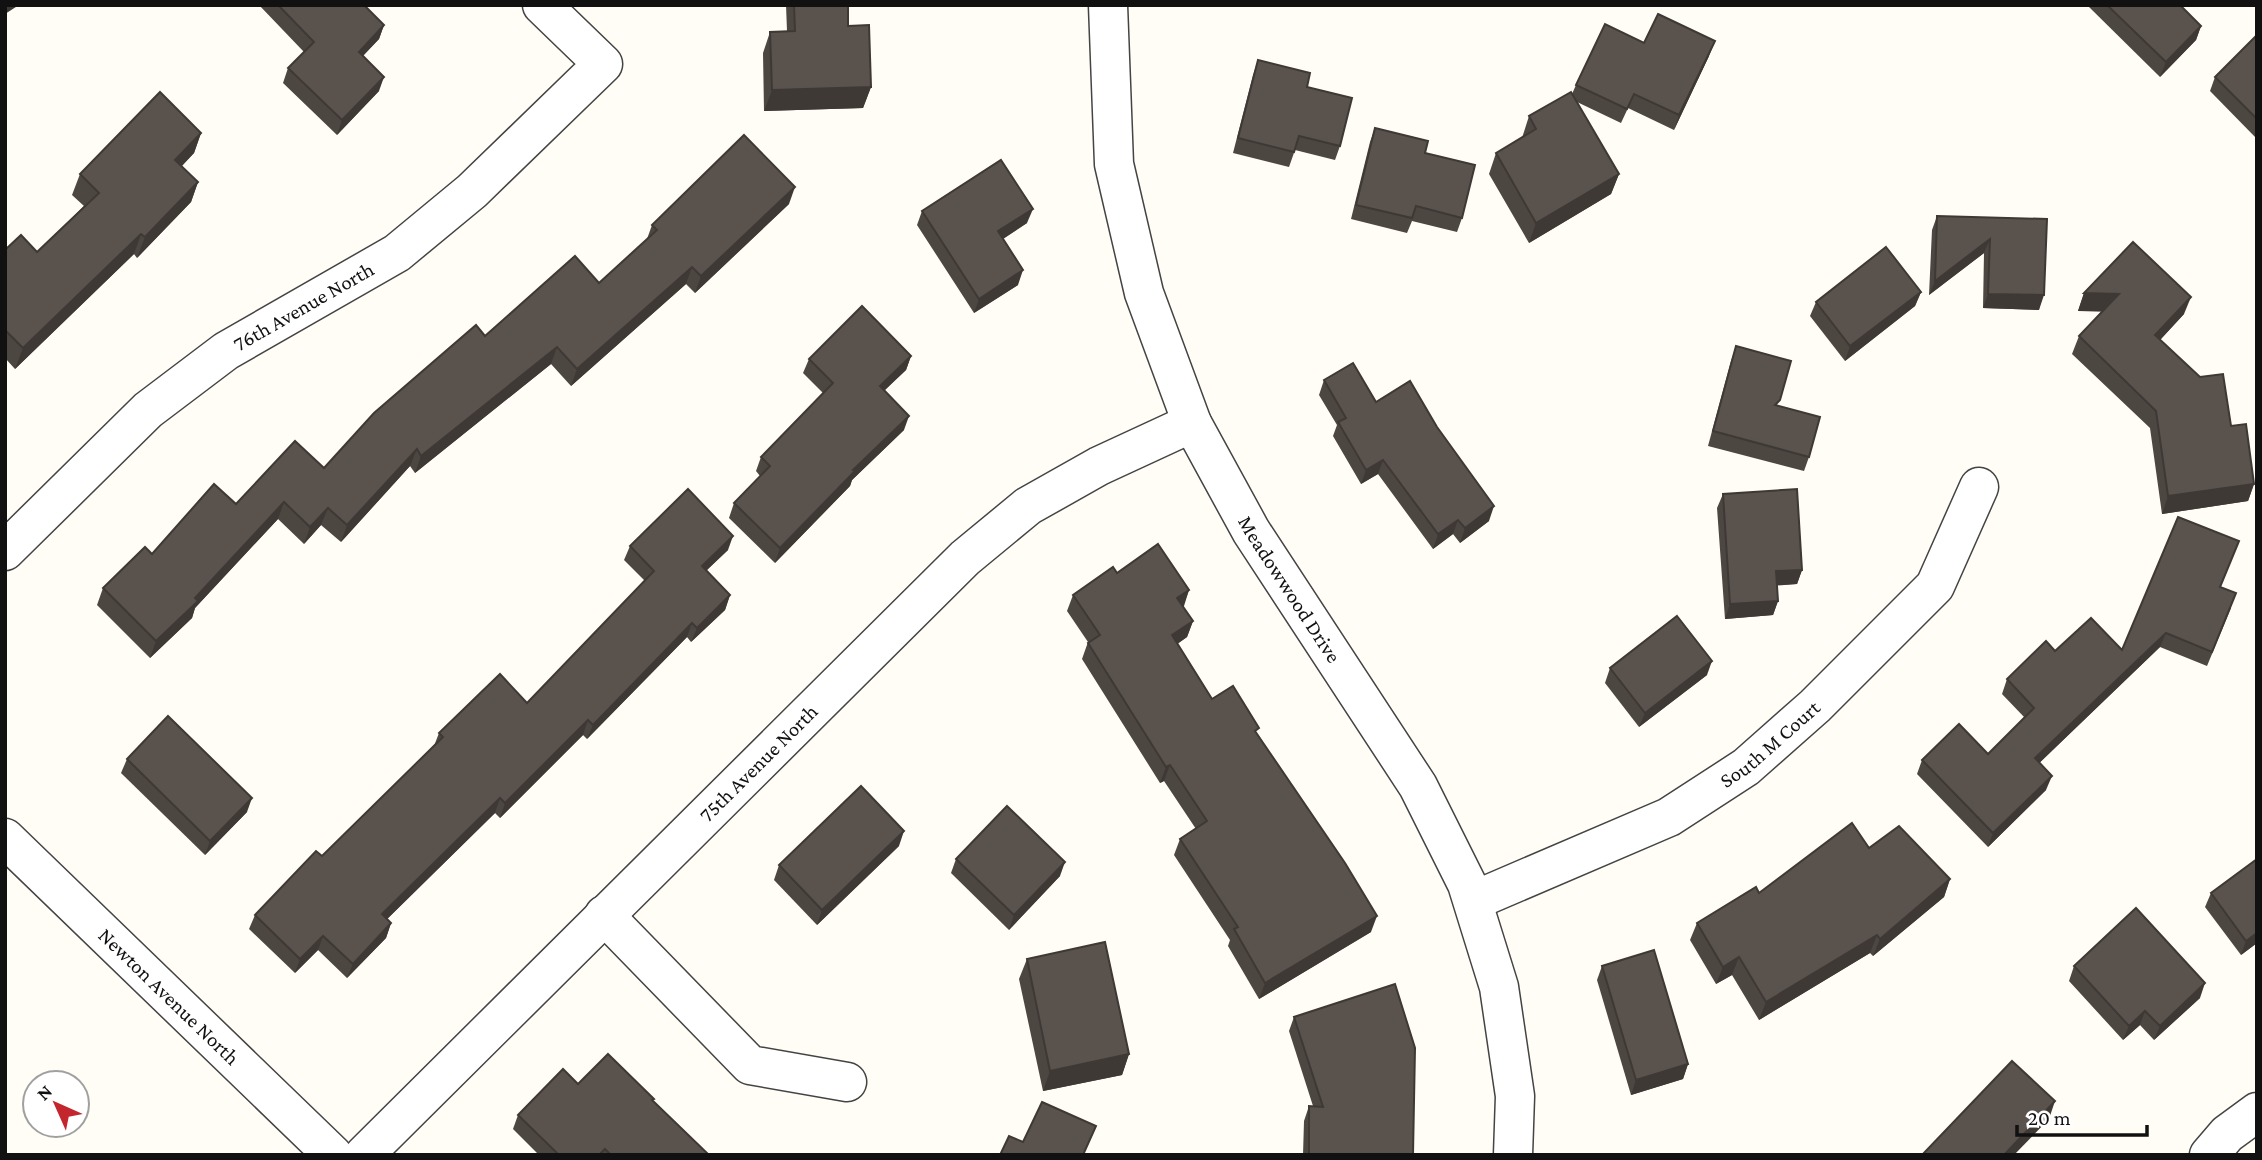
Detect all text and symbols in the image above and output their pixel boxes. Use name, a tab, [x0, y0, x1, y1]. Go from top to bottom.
street label: 76th Avenue North	[229, 257, 378, 356]
street label: Meadowwood Drive	[1233, 512, 1346, 667]
street label: South M Court	[1715, 695, 1826, 793]
street label: 75th Avenue North	[694, 699, 823, 827]
street label: Newton Avenue North	[94, 923, 244, 1070]
north arrow	[21, 1069, 91, 1139]
text: N	[32, 1080, 56, 1104]
scale bar	[2017, 1094, 2146, 1138]
text: 20 m	[2028, 1106, 2071, 1130]

